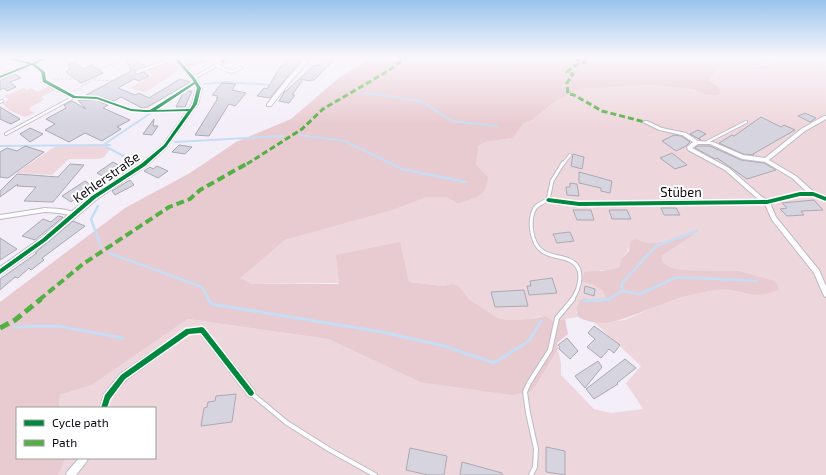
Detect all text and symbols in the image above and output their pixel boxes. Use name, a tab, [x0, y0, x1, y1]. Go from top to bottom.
street label: Kehlerstraße	[70, 148, 142, 206]
street label: Stüben	[660, 184, 702, 200]
legend	[16, 407, 156, 459]
text: Cycle path	[52, 415, 109, 429]
text: Path	[52, 435, 77, 449]

